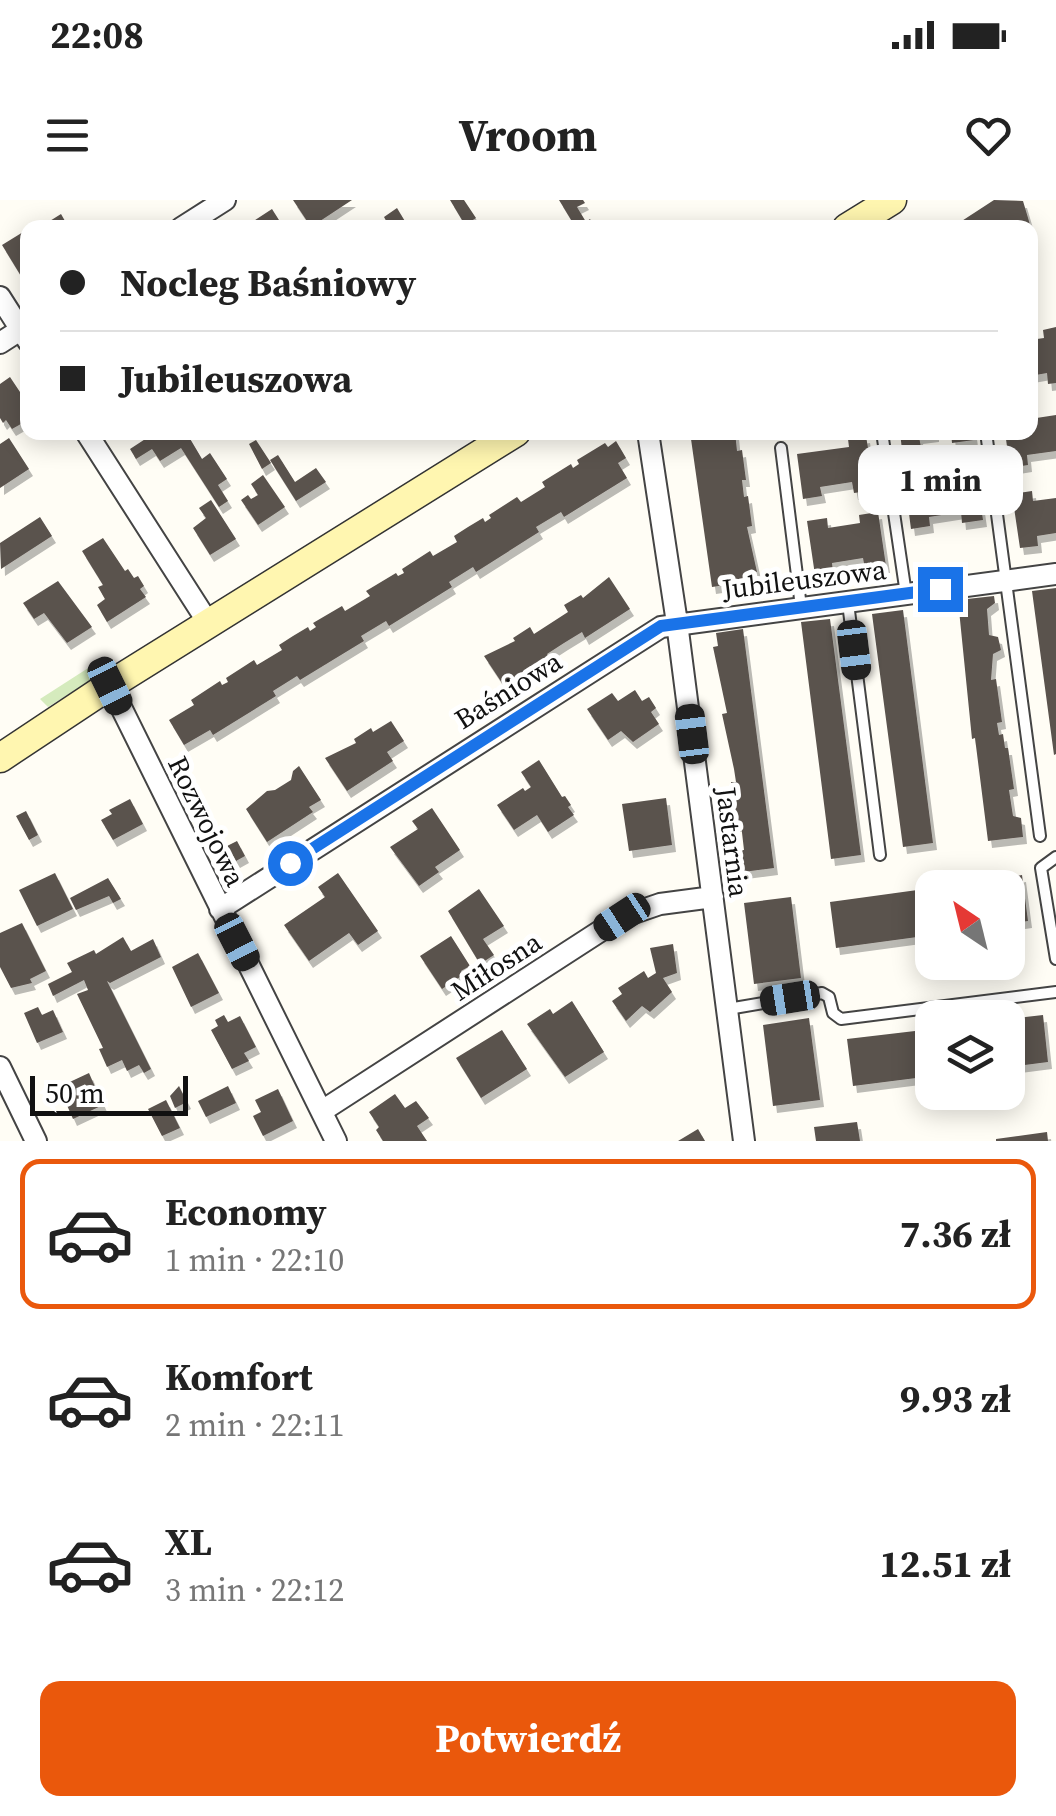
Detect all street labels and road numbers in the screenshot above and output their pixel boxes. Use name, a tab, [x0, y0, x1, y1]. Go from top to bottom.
street label: Jubileuszowa	[719, 550, 889, 608]
street label: Baśniowa	[447, 642, 570, 738]
street label: Rozwojowa	[159, 749, 255, 893]
street label: Jastarnia	[707, 784, 759, 900]
street label: Miłosna	[443, 922, 549, 1009]

